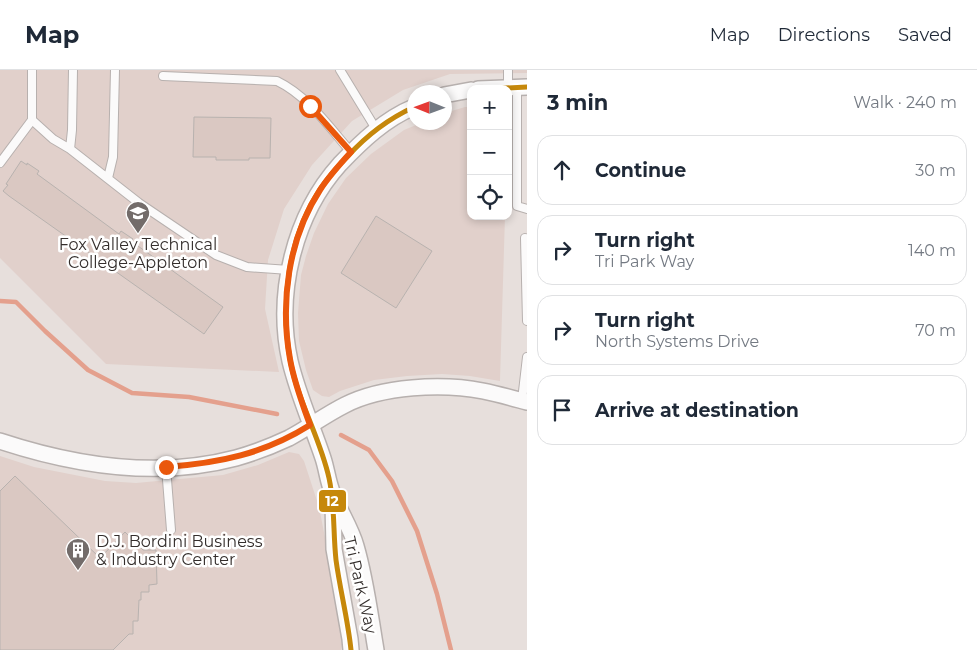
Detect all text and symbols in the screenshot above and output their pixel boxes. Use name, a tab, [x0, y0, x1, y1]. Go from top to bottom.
text: Map	[25, 20, 79, 49]
text: Map	[710, 24, 750, 46]
text: Directions	[778, 24, 870, 46]
text: Saved	[898, 24, 952, 46]
north arrow	[407, 85, 452, 130]
map controls	[467, 85, 512, 220]
button: +	[467, 85, 512, 130]
text: 3 min	[547, 90, 608, 115]
text: Walk · 240 m	[853, 93, 957, 112]
route start	[299, 95, 322, 118]
button: −	[467, 130, 512, 175]
icon: ahead	[548, 156, 576, 184]
text: Continue	[595, 159, 686, 182]
text: 30 m	[915, 161, 956, 180]
button: locate	[467, 175, 512, 220]
school or university icon: Fox Valley Technical College-Appleton	[125, 200, 151, 234]
text: Turn right	[595, 229, 695, 252]
place label: Fox Valley Technical College-Appleton	[59, 235, 217, 272]
icon: right	[548, 236, 576, 264]
text: 140 m	[908, 241, 956, 260]
text: Tri Park Way	[595, 252, 694, 271]
text: Turn right	[595, 309, 695, 332]
icon: right	[548, 316, 576, 344]
text: 70 m	[915, 321, 956, 340]
text: North Systems Drive	[595, 332, 759, 351]
icon: arrive	[548, 396, 576, 424]
text: Arrive at destination	[595, 399, 799, 422]
route end	[155, 456, 178, 479]
line badge: 12	[318, 489, 347, 513]
text: 12	[325, 492, 339, 510]
place label: D.J. Bordini Business & Industry Center	[96, 532, 263, 569]
street label: Tri Park Way	[340, 535, 381, 636]
building icon: D.J. Bordini Business & Industry Center	[65, 537, 91, 571]

